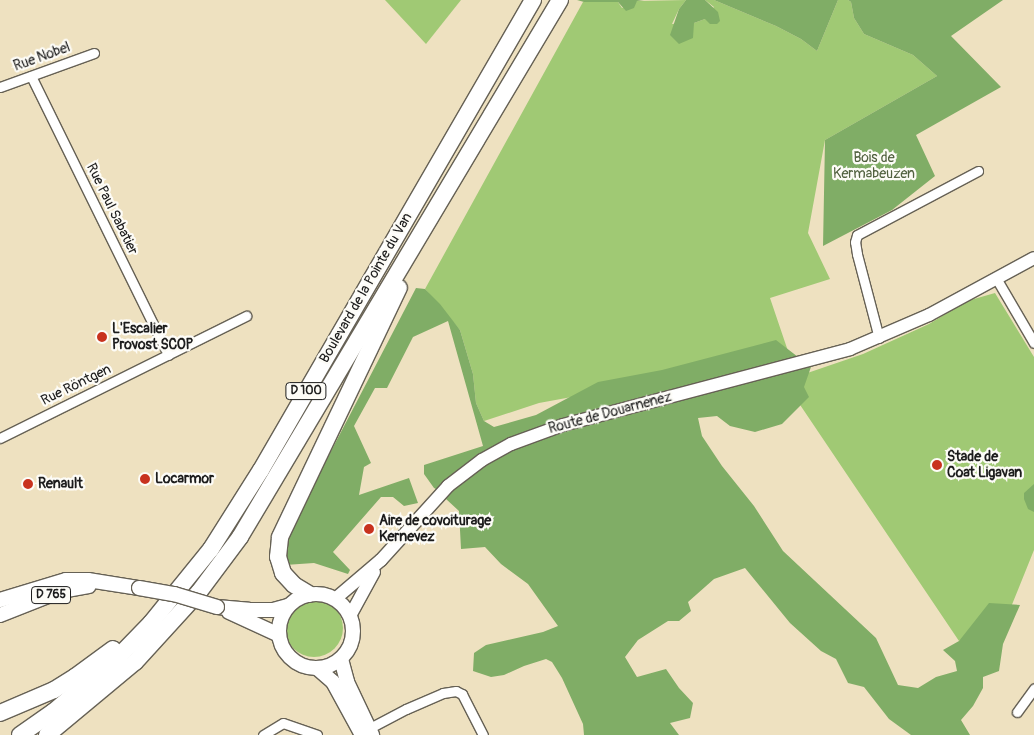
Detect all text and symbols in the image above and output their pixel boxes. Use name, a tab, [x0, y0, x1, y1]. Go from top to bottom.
street label: Rue Nobel	[11, 39, 73, 75]
park label: Bois de Kermabeuzen	[833, 150, 915, 182]
street label: Rue Paul Sabatier	[83, 161, 141, 257]
street label: Boulevard de la Pointe du Van	[316, 210, 416, 366]
place label: L'Escalier Provost SCOP	[112, 321, 193, 354]
marker: L'Escalier Provost SCOP	[96, 331, 108, 343]
street label: Rue Röntgen	[38, 361, 114, 409]
road number: D 100	[285, 382, 327, 401]
street label: Route de Douarnenez	[547, 388, 673, 438]
place label: Stade de Coat Ligavan	[947, 449, 1022, 482]
marker: Stade de Coat Ligavan	[931, 459, 943, 471]
place label: Locarmor	[155, 471, 214, 487]
marker: Locarmor	[139, 473, 151, 485]
place label: Renault	[38, 476, 83, 492]
marker: Renault	[22, 478, 34, 490]
place label: Aire de covoiturage Kernevez	[379, 513, 491, 546]
marker: Aire de covoiturage Kernevez	[363, 523, 375, 535]
road number: D 765	[31, 586, 71, 604]

